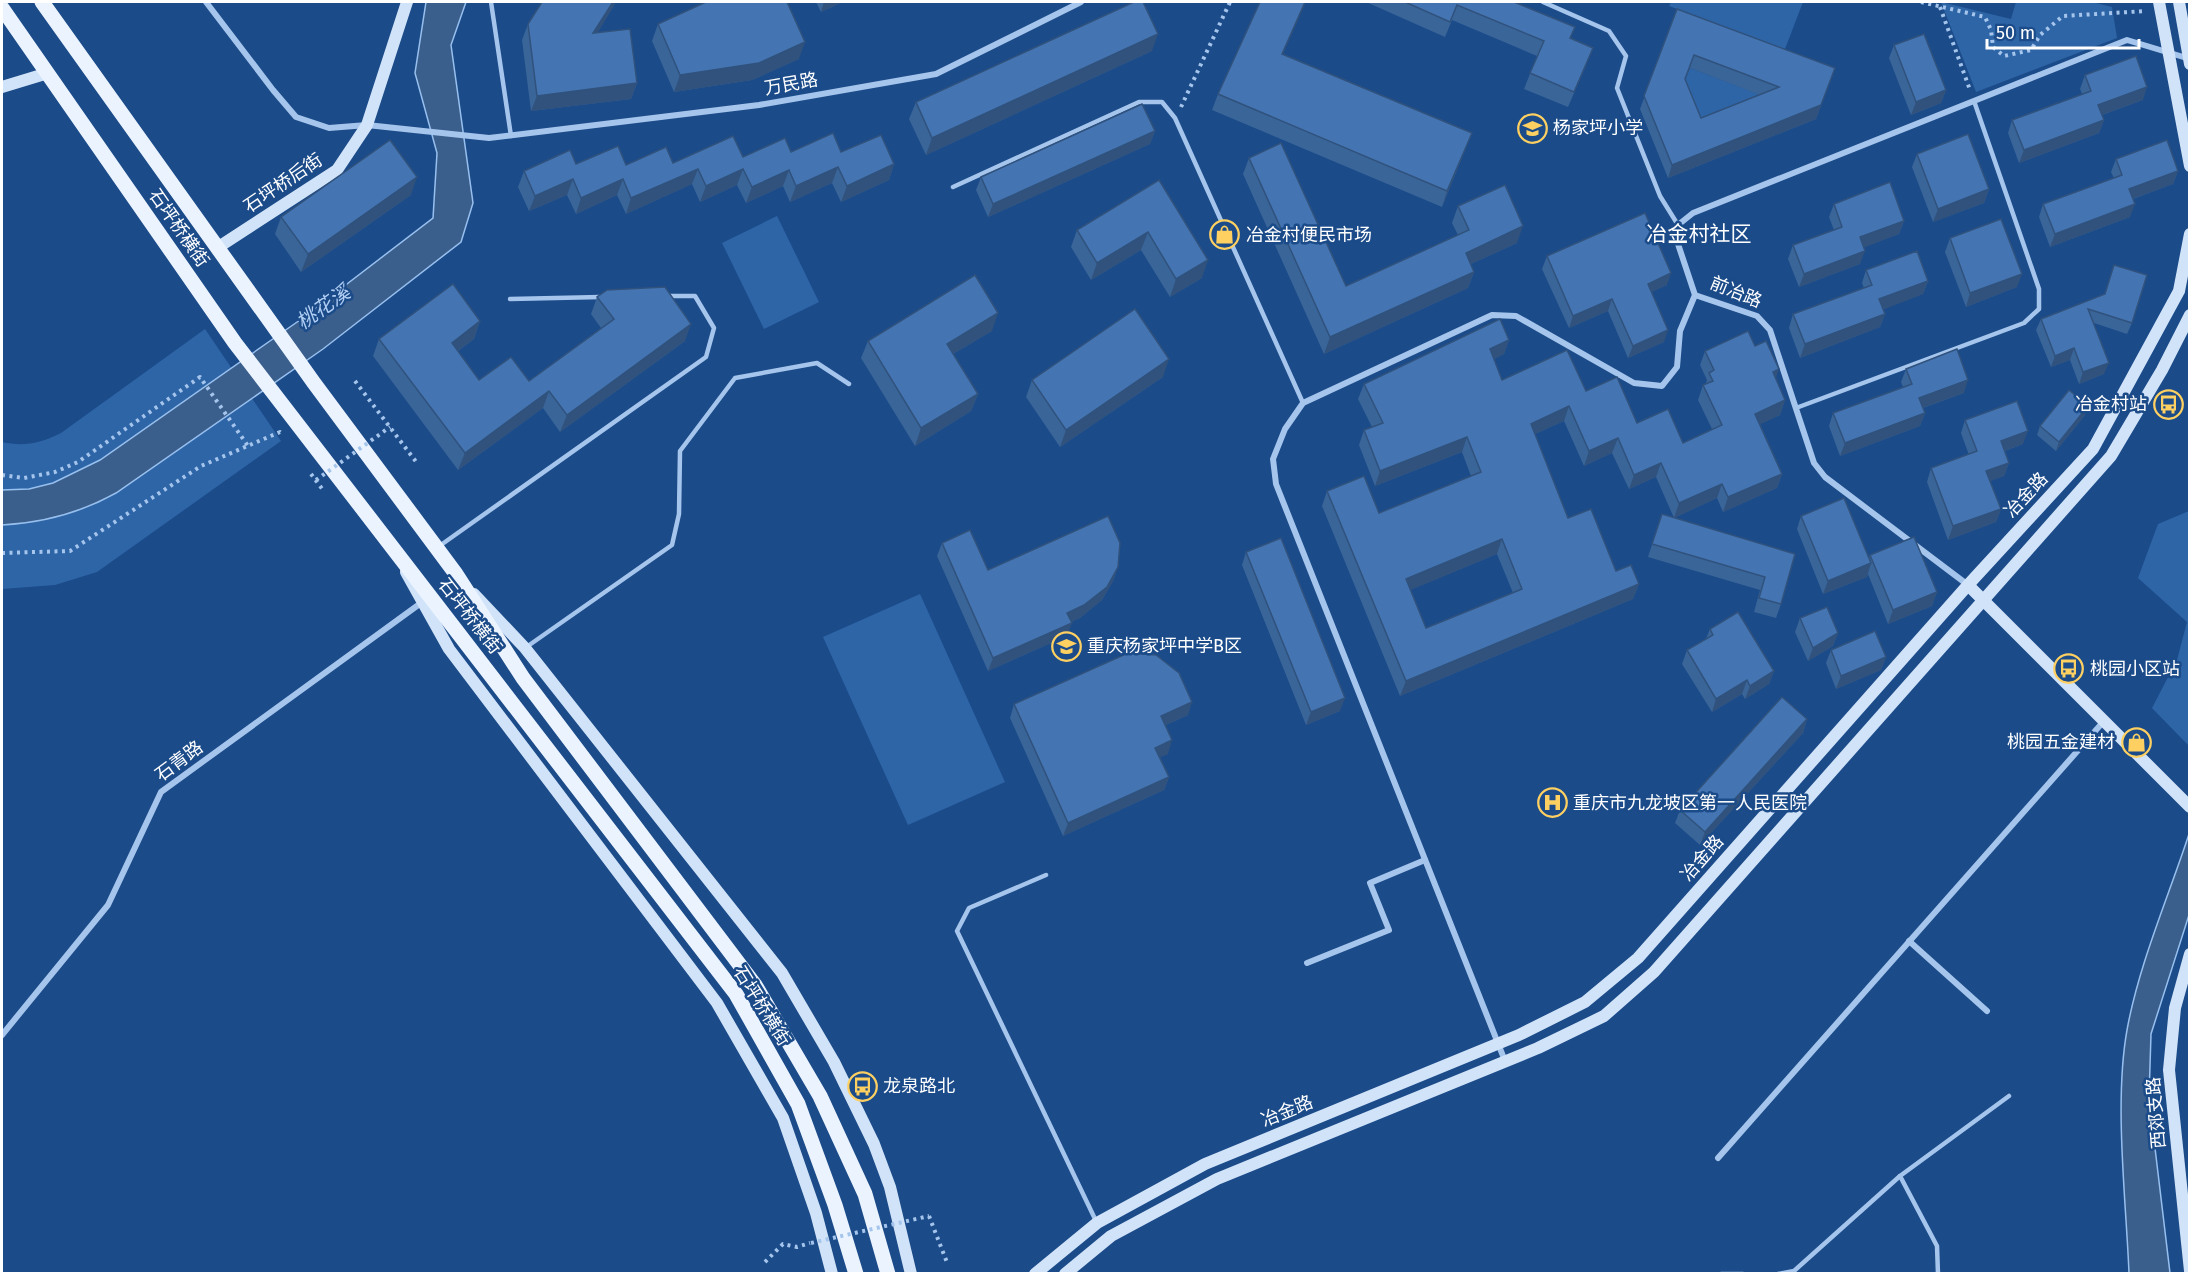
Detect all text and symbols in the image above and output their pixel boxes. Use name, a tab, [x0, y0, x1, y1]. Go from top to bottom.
scale bar	[1987, 12, 2138, 50]
text: 50 m	[1996, 22, 2035, 44]
street label: 万民路	[763, 68, 819, 100]
school or university icon: 杨家坪小学	[1516, 112, 1548, 144]
place label: 杨家坪小学	[1553, 117, 1643, 139]
street label: 石坪桥后街	[240, 149, 326, 217]
street label: 石坪桥横街	[144, 185, 214, 271]
shop icon: 冶金村便民市场	[1209, 219, 1241, 251]
district label: 冶金村社区	[1647, 221, 1752, 247]
place label: 冶金村便民市场	[1246, 224, 1372, 246]
street label: 前冶路	[1707, 272, 1765, 312]
water label: 桃花溪	[292, 279, 356, 334]
bus stop icon: 冶金村站	[2152, 388, 2184, 420]
place label: 冶金村站	[2075, 393, 2147, 415]
street label: 冶金路	[2000, 468, 2052, 522]
street label: 石坪桥横街	[434, 574, 506, 658]
school or university icon: 重庆杨家坪中学B区	[1050, 630, 1082, 662]
place label: 重庆杨家坪中学B区	[1087, 635, 1242, 657]
bus stop icon: 桃园小区站	[2053, 653, 2085, 685]
place label: 桃园小区站	[2090, 658, 2180, 680]
shop icon: 桃园五金建材	[2120, 726, 2152, 758]
place label: 桃园五金建材	[2007, 731, 2115, 753]
street label: 石青路	[151, 736, 207, 786]
hospital icon: 重庆市九龙坡区第一人民医院	[1536, 787, 1568, 819]
place label: 重庆市九龙坡区第一人民医院	[1573, 792, 1807, 814]
street label: 冶金路	[1676, 830, 1728, 886]
street label: 石坪桥横街	[729, 962, 795, 1050]
bus stop icon: 龙泉路北	[846, 1070, 878, 1102]
place label: 龙泉路北	[883, 1075, 955, 1097]
street label: 西郊支路	[2142, 1076, 2170, 1150]
street label: 冶金路	[1258, 1091, 1316, 1131]

